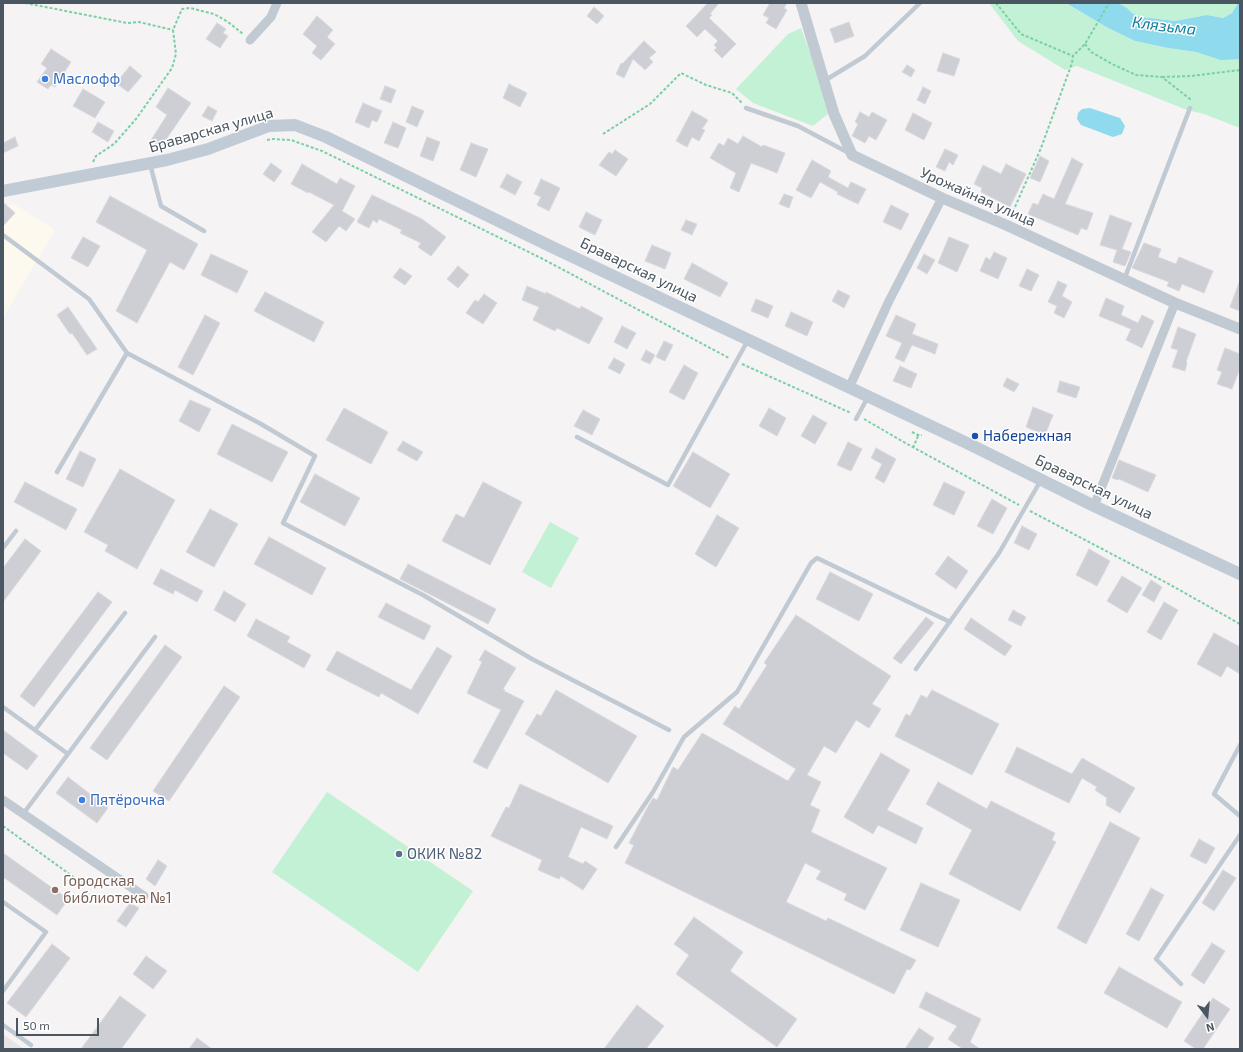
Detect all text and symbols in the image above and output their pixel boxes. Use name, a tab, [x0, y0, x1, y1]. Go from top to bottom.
water label: Клязьма	[1131, 13, 1197, 39]
place label: Маслофф	[53, 70, 120, 88]
marker: Маслофф	[40, 74, 50, 84]
street label: Браварская улица	[147, 104, 275, 156]
street label: Урожайная улица	[917, 163, 1039, 231]
street label: Браварская улица	[577, 234, 701, 306]
place label: Набережная	[983, 427, 1072, 445]
marker: Набережная	[970, 431, 980, 441]
street label: Браварская улица	[1032, 451, 1156, 523]
place label: Пятёрочка	[90, 791, 165, 809]
marker: Пятёрочка	[77, 795, 87, 805]
place label: ОКИК №82	[407, 845, 482, 863]
marker: ОКИК №82	[394, 849, 404, 859]
place label: Городская библиотека №1	[63, 872, 172, 907]
marker: Городская библиотека №1	[50, 885, 60, 895]
north arrow	[1187, 996, 1227, 1036]
scale bar	[18, 1010, 101, 1036]
text: 50 m	[23, 1018, 50, 1032]
text: N	[1205, 1021, 1216, 1035]

